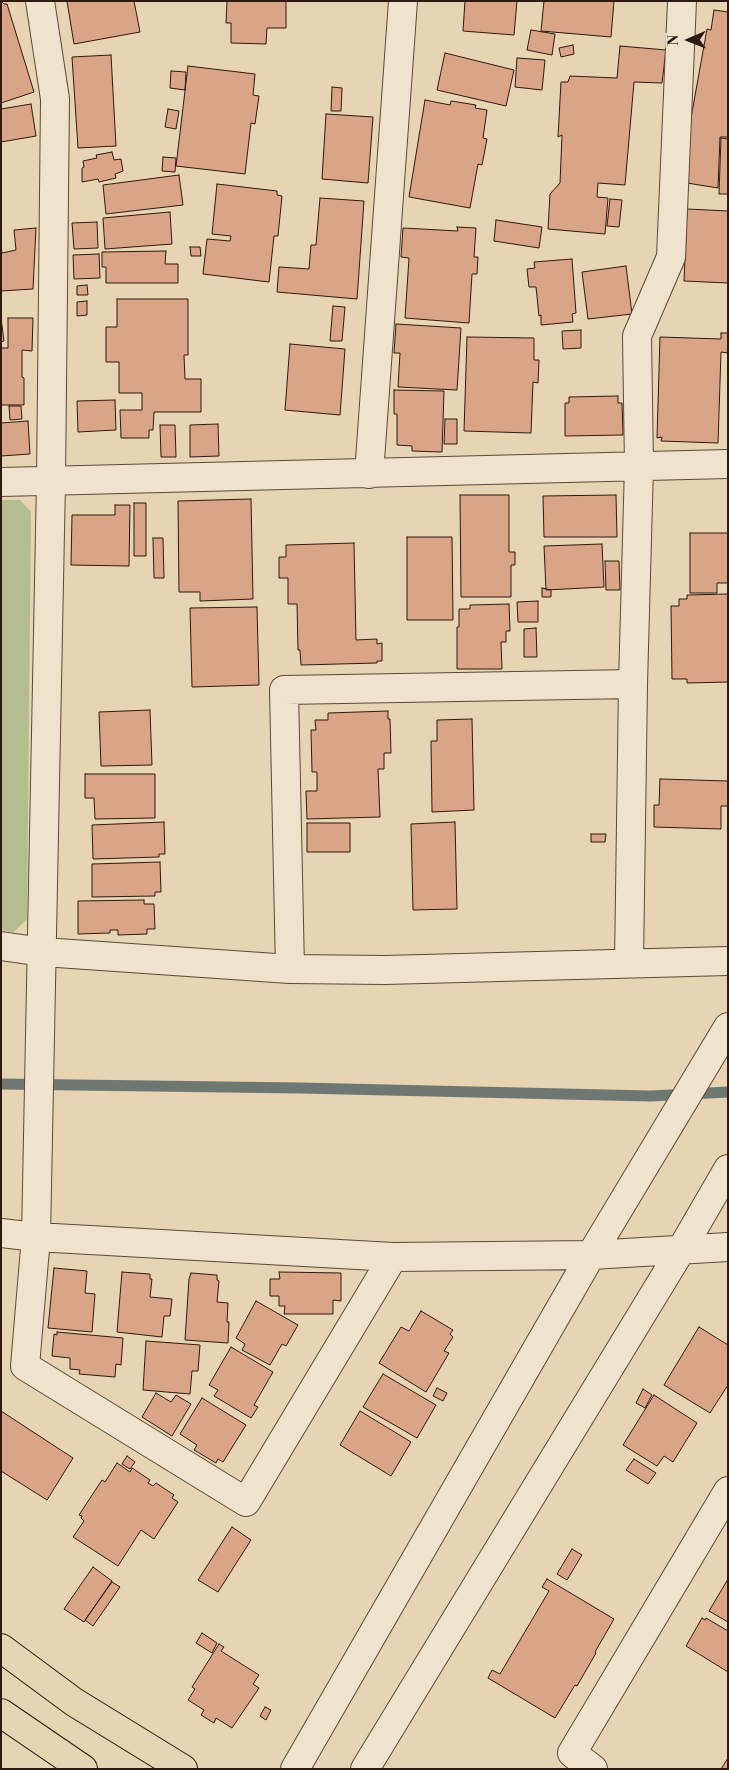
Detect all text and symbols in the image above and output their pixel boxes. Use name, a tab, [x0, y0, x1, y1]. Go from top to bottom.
north arrow	[664, 15, 714, 65]
text: N	[665, 35, 683, 46]

